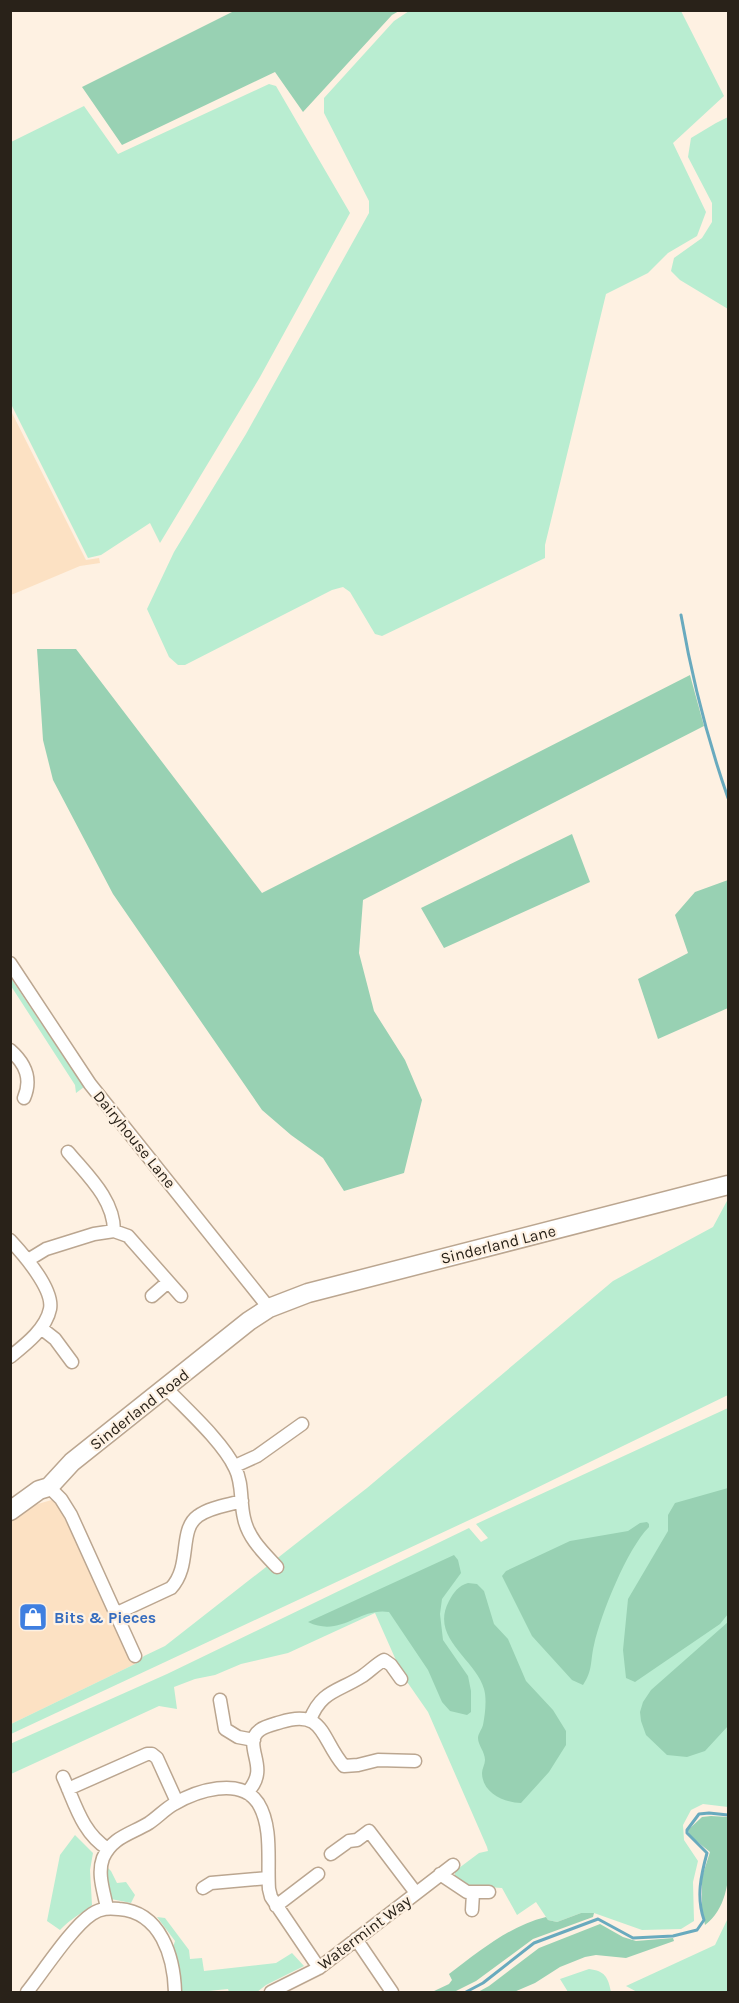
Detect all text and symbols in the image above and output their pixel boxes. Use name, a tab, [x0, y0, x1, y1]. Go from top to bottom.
street label: Dairyhouse Lane	[89, 1087, 180, 1192]
street label: Sinderland Lane	[439, 1221, 558, 1268]
street label: Sinderland Road	[86, 1365, 193, 1454]
shop icon: Bits & Pieces	[17, 1601, 49, 1633]
place label: Bits & Pieces	[54, 1608, 156, 1627]
street label: Watermint Way	[314, 1891, 415, 1974]

